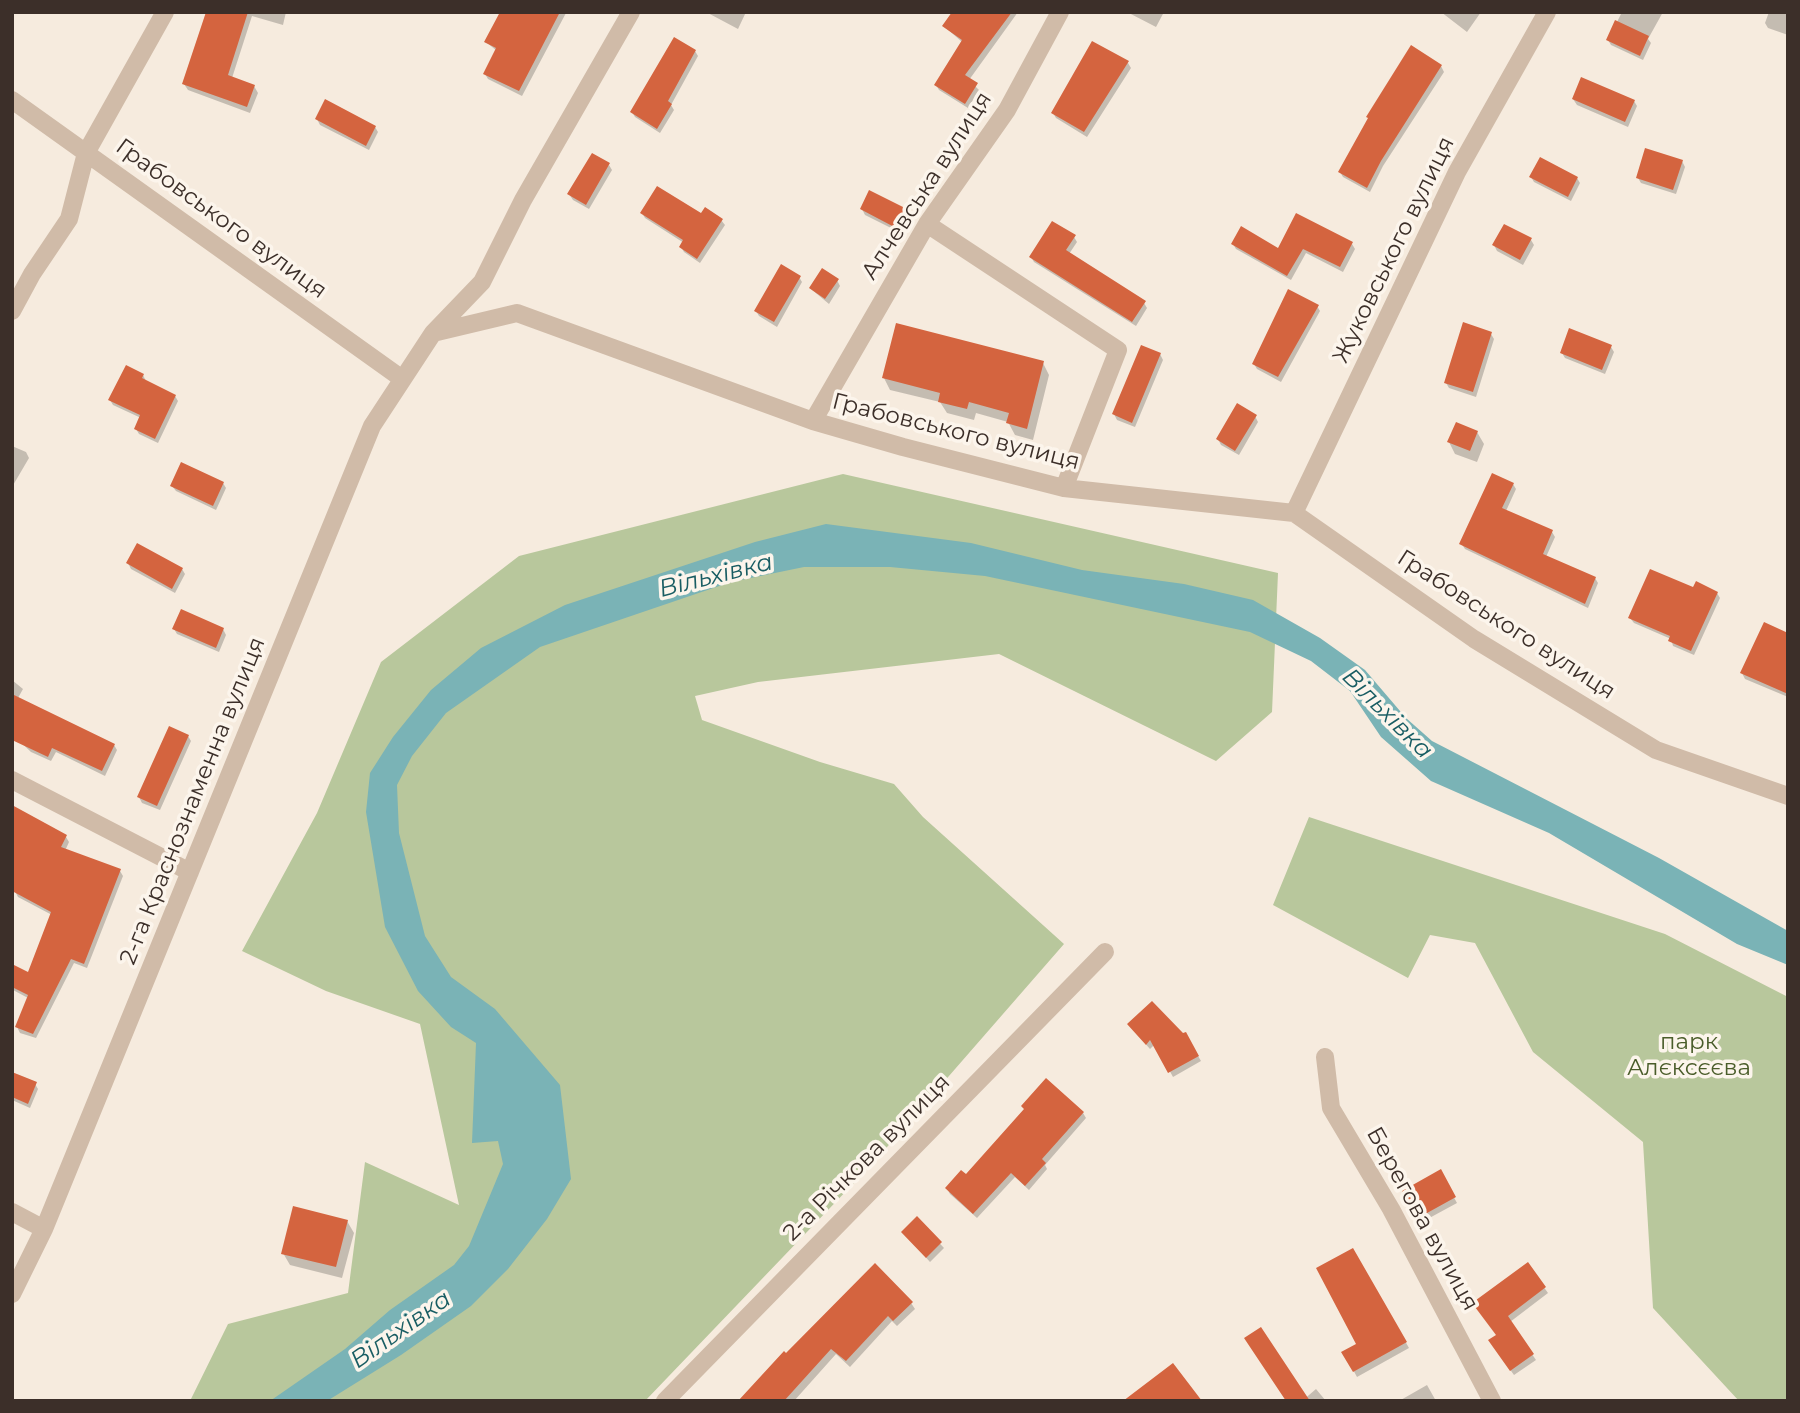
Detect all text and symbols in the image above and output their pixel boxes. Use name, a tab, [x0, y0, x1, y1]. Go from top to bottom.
street label: Алчевська вулиця	[856, 87, 998, 285]
street label: Грабовського вулиця	[110, 133, 332, 305]
street label: Жуковського вулиця	[1327, 133, 1461, 367]
street label: Грабовського вулиця	[829, 388, 1083, 476]
street label: Грабовського вулиця	[1392, 544, 1620, 706]
water label: Вільхівка	[656, 548, 776, 604]
street label: 2-га Краснознаменна вулиця	[115, 633, 271, 969]
water label: Вільхівка	[1336, 663, 1438, 765]
park label: парк Алєксєєва	[1627, 1028, 1751, 1082]
street label: 2-а Річкова вулиця	[778, 1069, 956, 1247]
street label: Берегова вулиця	[1360, 1122, 1484, 1316]
water label: Вільхівка	[345, 1285, 457, 1375]

